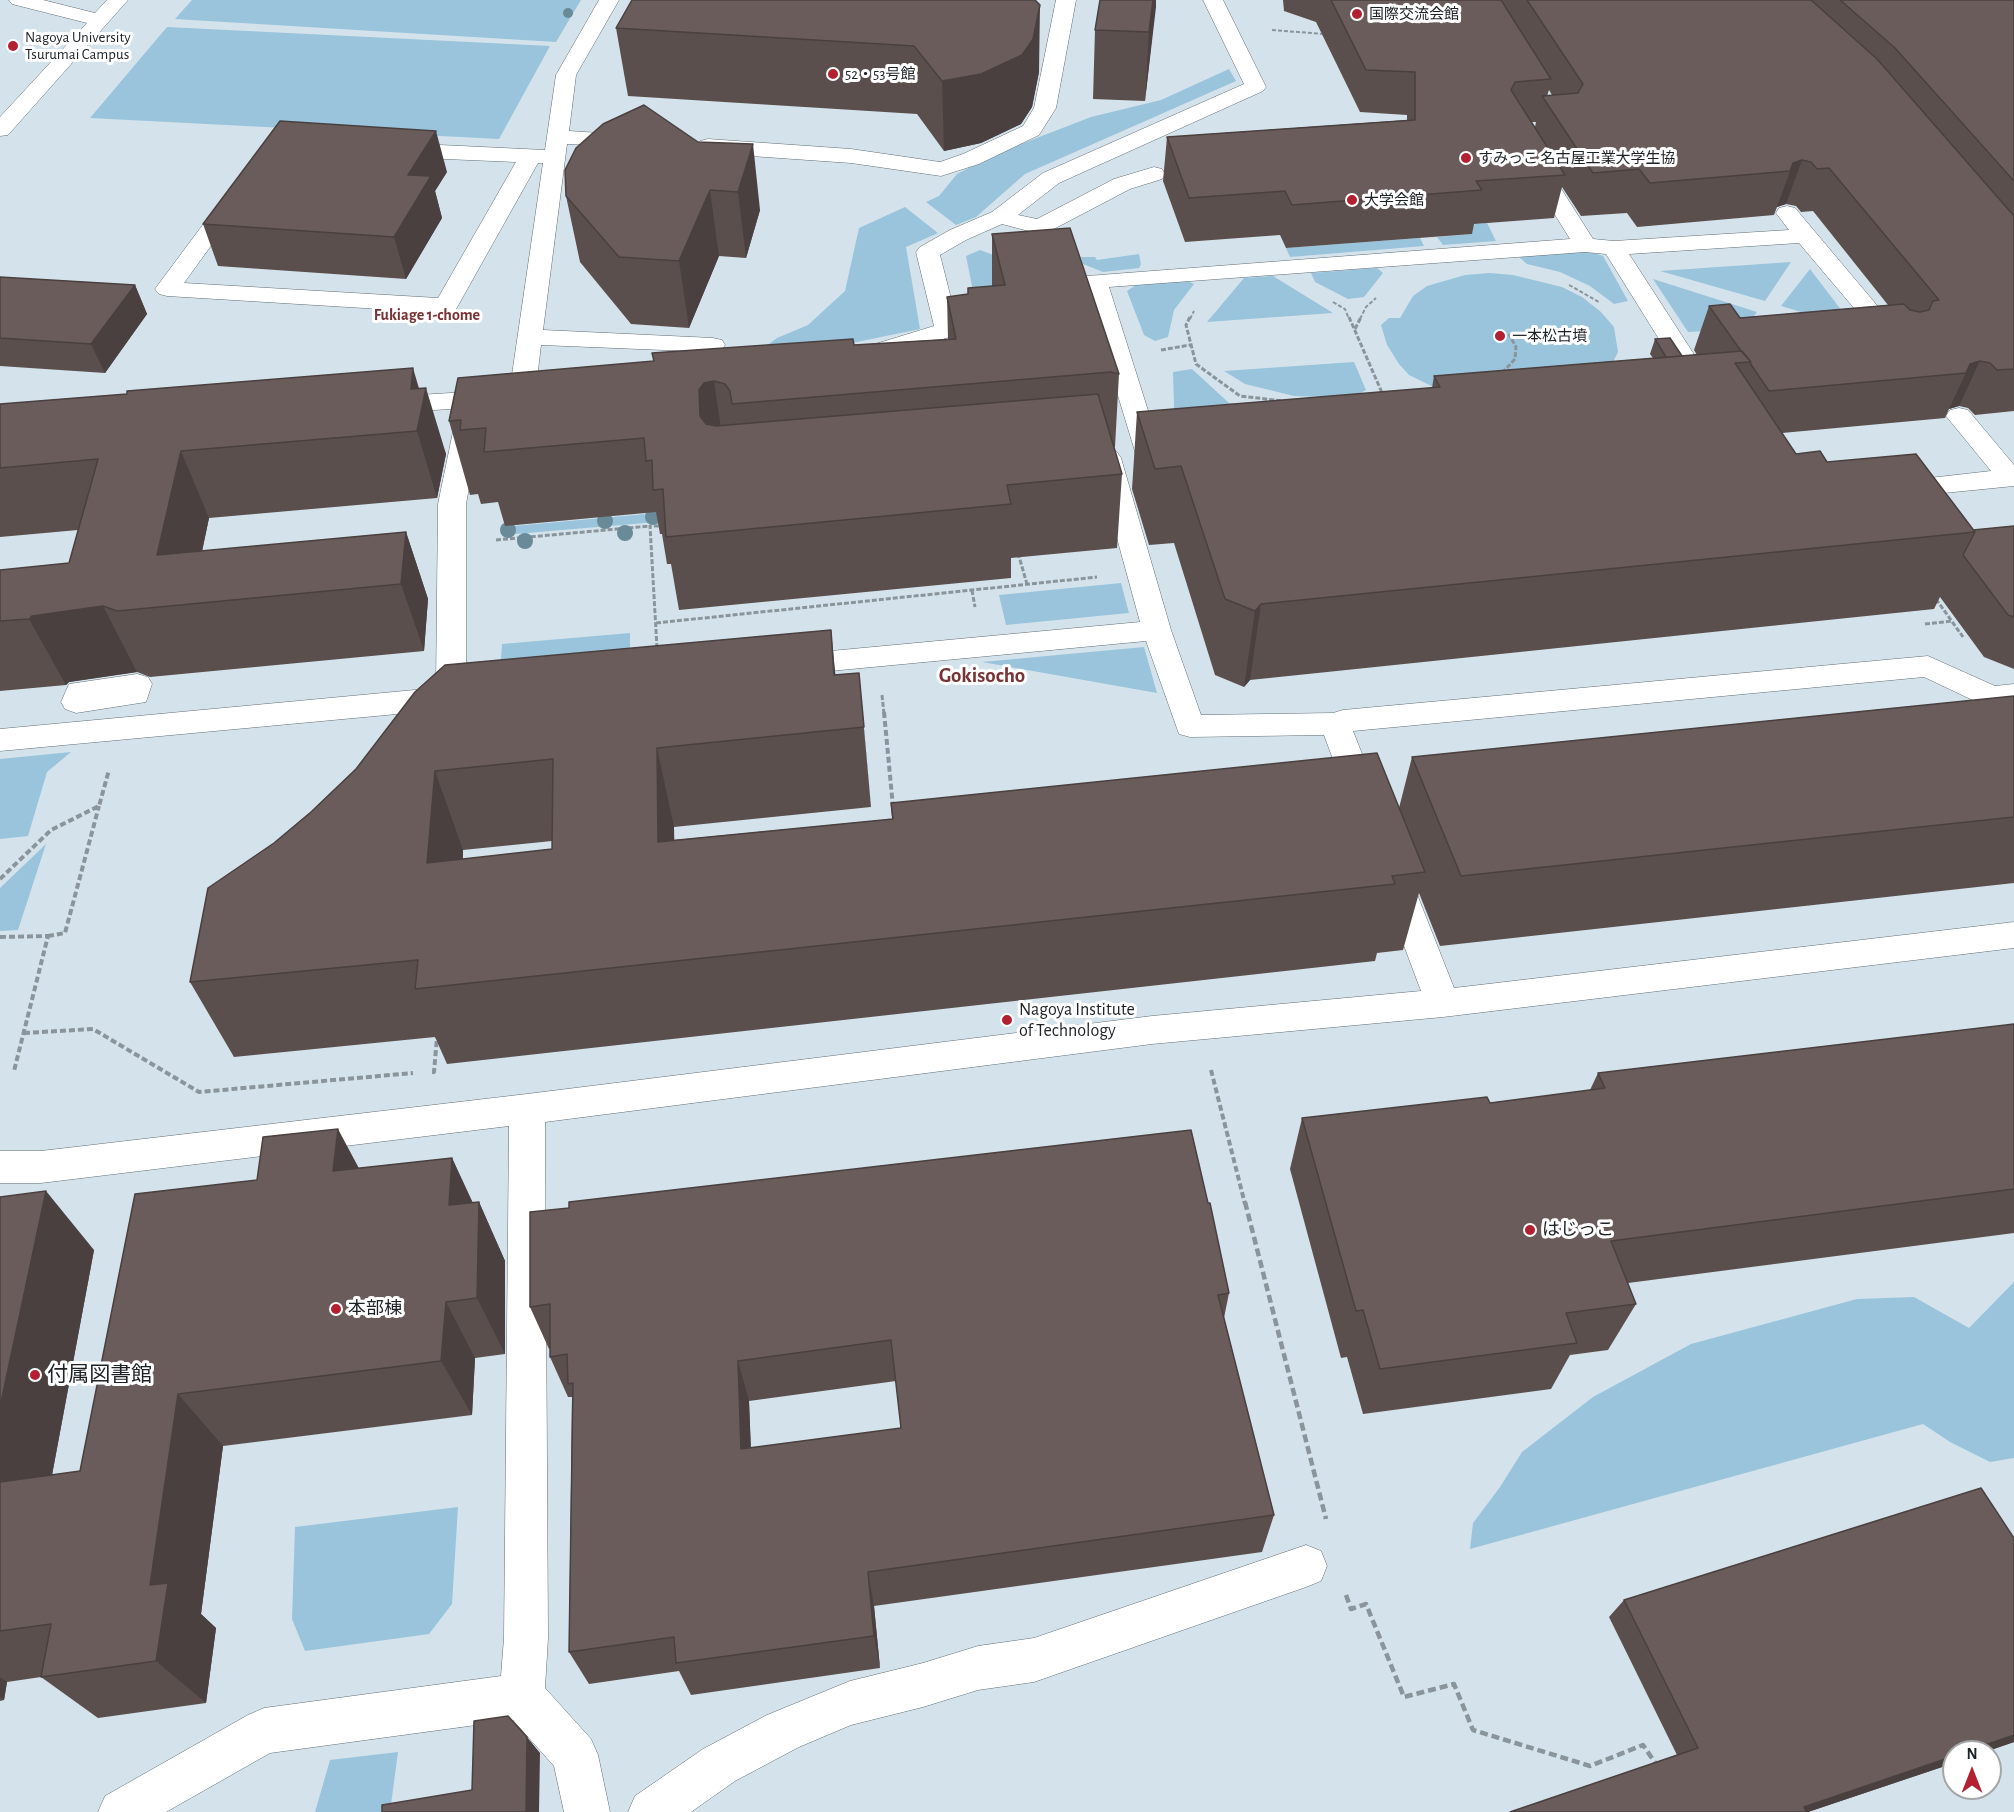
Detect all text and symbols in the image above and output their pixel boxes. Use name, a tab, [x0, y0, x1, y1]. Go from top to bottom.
place label: 国際交流会館	[1369, 5, 1459, 23]
marker: 国際交流会館	[1350, 7, 1364, 21]
place label: Nagoya University Tsurumai Campus	[25, 28, 131, 63]
marker: Nagoya University Tsurumai Campus	[6, 39, 20, 53]
place label: 52・53号館	[845, 65, 916, 83]
marker: 52・53号館	[826, 67, 840, 81]
place label: すみっこ 名古屋工業大学生協	[1478, 149, 1675, 167]
marker: すみっこ 名古屋工業大学生協	[1459, 151, 1473, 165]
place label: 大学会館	[1364, 191, 1424, 209]
marker: 大学会館	[1345, 193, 1359, 207]
district label: Fukiage 1-chome	[374, 305, 480, 325]
place label: 一本松古墳	[1512, 327, 1587, 345]
marker: 一本松古墳	[1493, 329, 1507, 343]
district label: Gokisocho	[939, 663, 1025, 689]
place label: Nagoya Institute of Technology	[1019, 999, 1135, 1042]
marker: Nagoya Institute of Technology	[1000, 1013, 1014, 1027]
place label: はじっこ	[1542, 1219, 1614, 1241]
marker: はじっこ	[1523, 1223, 1537, 1237]
place label: 本部棟	[348, 1298, 402, 1320]
marker: 本部棟	[329, 1302, 343, 1316]
place label: 付属図書館	[47, 1362, 152, 1388]
marker: 付属図書館	[28, 1368, 42, 1382]
north arrow	[1942, 1740, 2002, 1800]
text: N	[1966, 1746, 1978, 1762]

